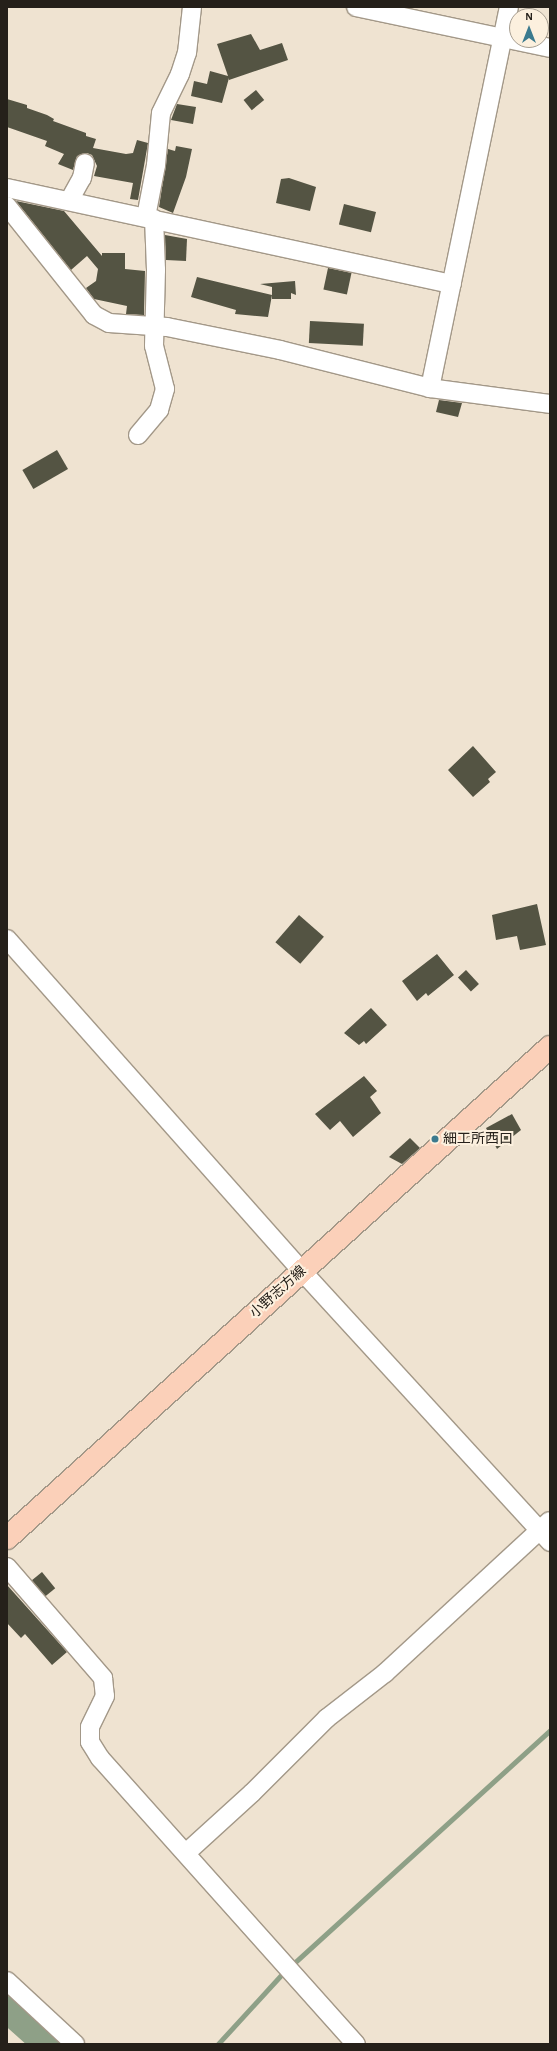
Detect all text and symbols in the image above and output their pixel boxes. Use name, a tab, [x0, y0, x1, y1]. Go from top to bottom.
north arrow	[509, 8, 549, 48]
text: N	[525, 11, 533, 22]
place label: 細工所西口	[443, 1131, 513, 1147]
marker: 細工所西口	[430, 1134, 440, 1144]
street label: 小野志方線	[246, 1262, 310, 1322]

